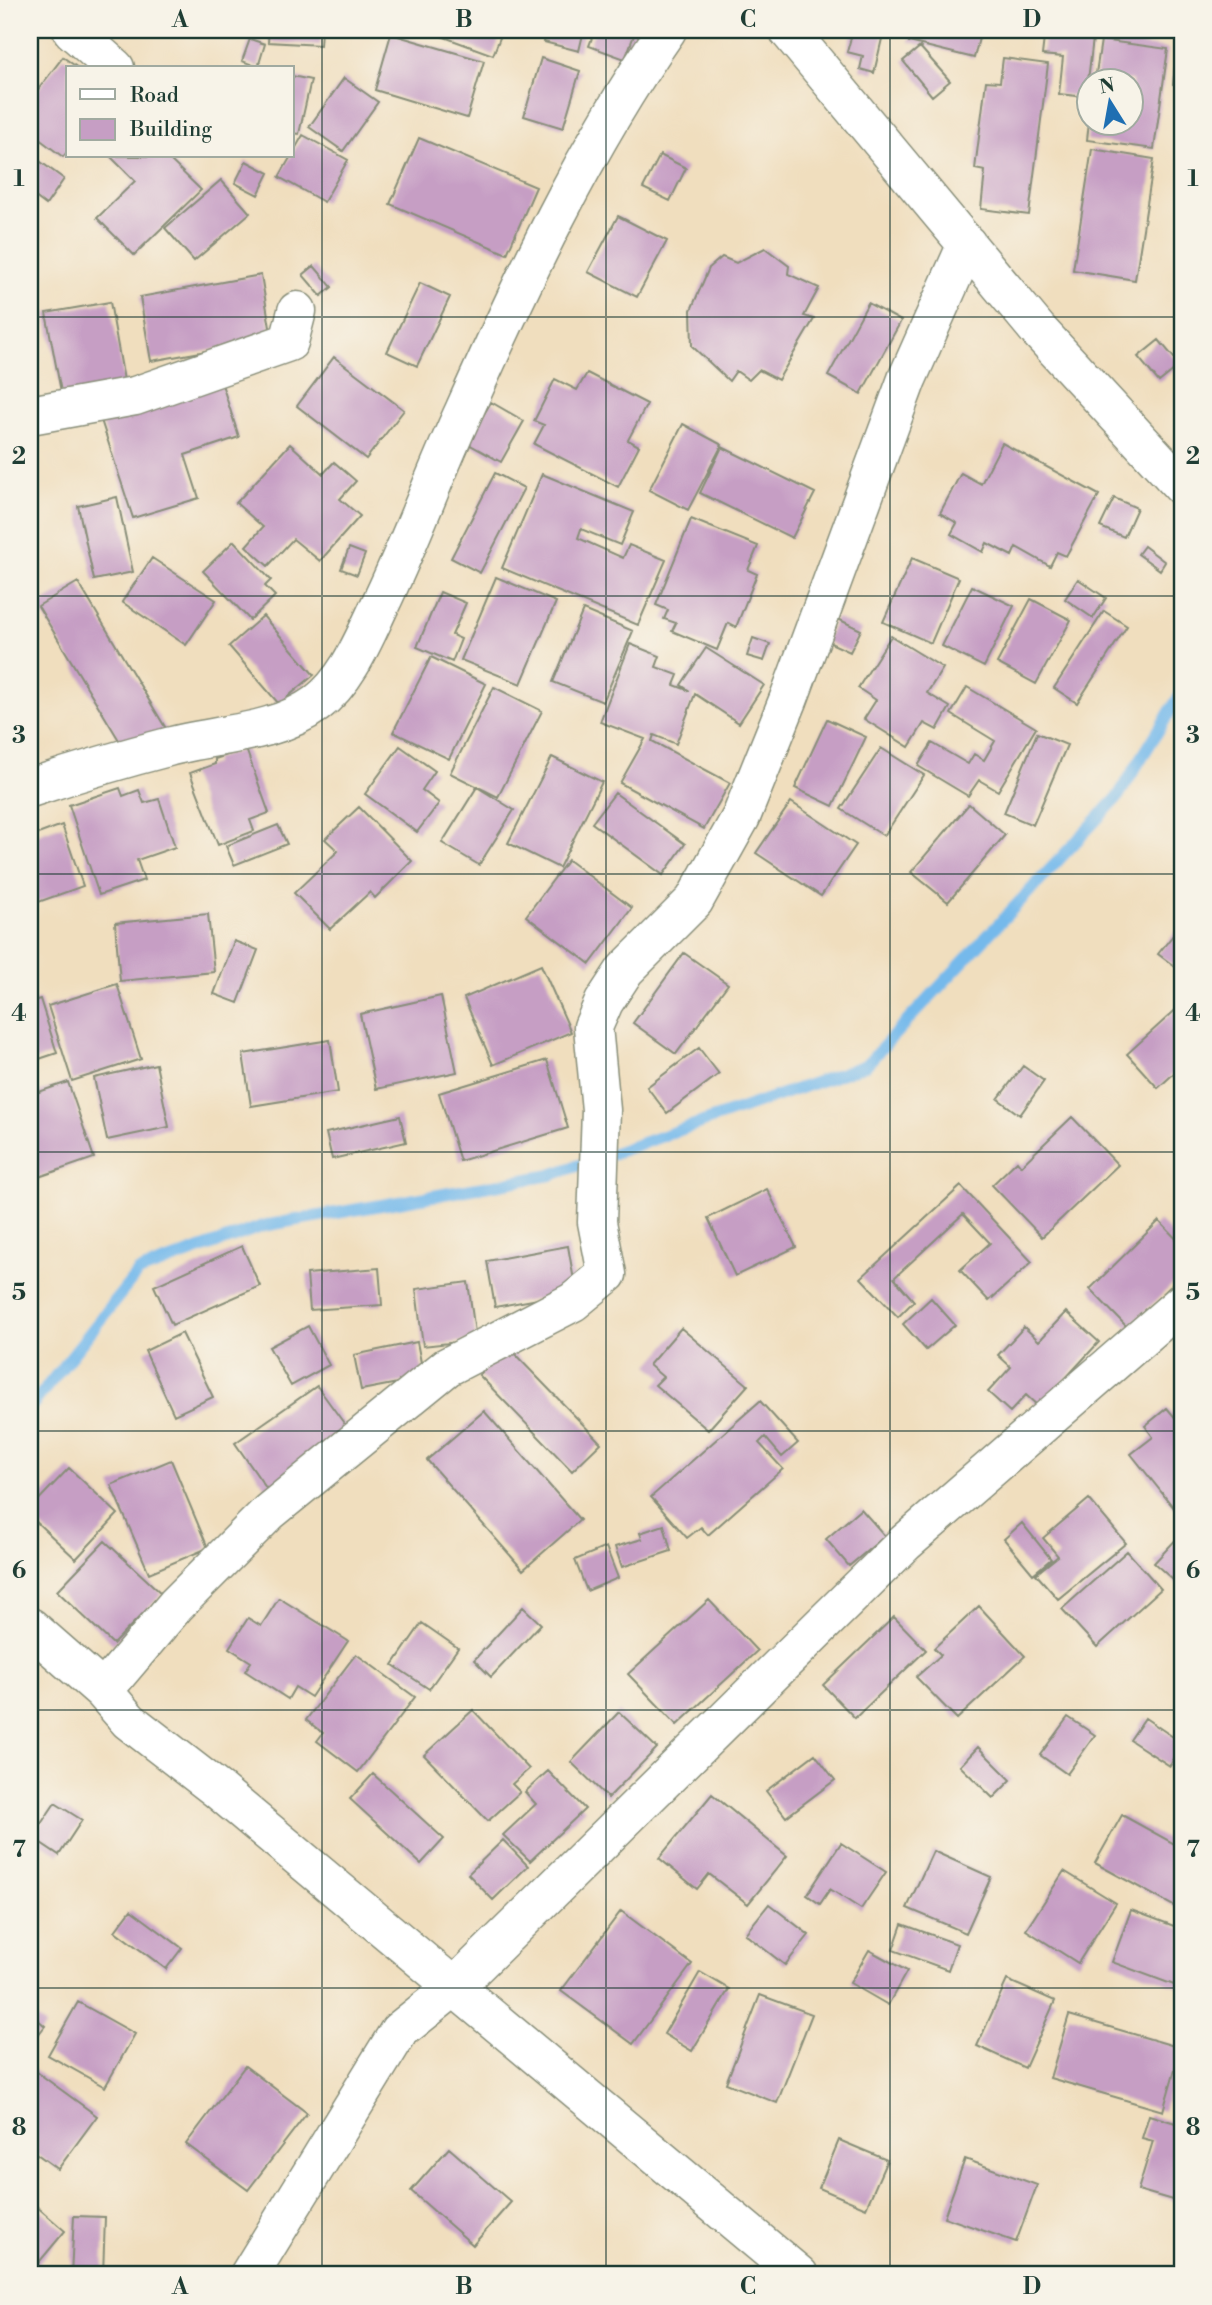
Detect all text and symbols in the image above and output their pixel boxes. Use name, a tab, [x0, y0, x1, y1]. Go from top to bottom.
text: A	[171, 6, 189, 34]
text: B	[455, 6, 473, 34]
text: C	[740, 6, 756, 34]
text: D	[1023, 6, 1041, 34]
legend	[66, 66, 294, 158]
north arrow	[1076, 66, 1146, 136]
text: N	[1097, 73, 1117, 100]
text: Road	[130, 83, 179, 109]
text: Building	[129, 117, 212, 143]
text: 1	[13, 165, 25, 193]
text: 1	[1187, 165, 1199, 193]
text: 2	[12, 443, 26, 471]
text: 2	[1186, 443, 1200, 471]
text: 3	[12, 722, 26, 750]
text: 3	[1186, 722, 1200, 750]
text: 4	[11, 1000, 27, 1028]
text: 4	[1185, 1000, 1201, 1028]
text: 5	[12, 1279, 26, 1307]
text: 5	[1186, 1279, 1200, 1307]
text: 6	[12, 1557, 26, 1585]
text: 6	[1186, 1557, 1200, 1585]
text: 7	[12, 1836, 26, 1864]
text: 7	[1186, 1836, 1200, 1864]
text: 8	[12, 2114, 26, 2142]
text: 8	[1186, 2114, 1200, 2142]
text: A	[171, 2273, 189, 2301]
text: B	[455, 2273, 473, 2301]
text: C	[740, 2273, 756, 2301]
text: D	[1023, 2273, 1041, 2301]

